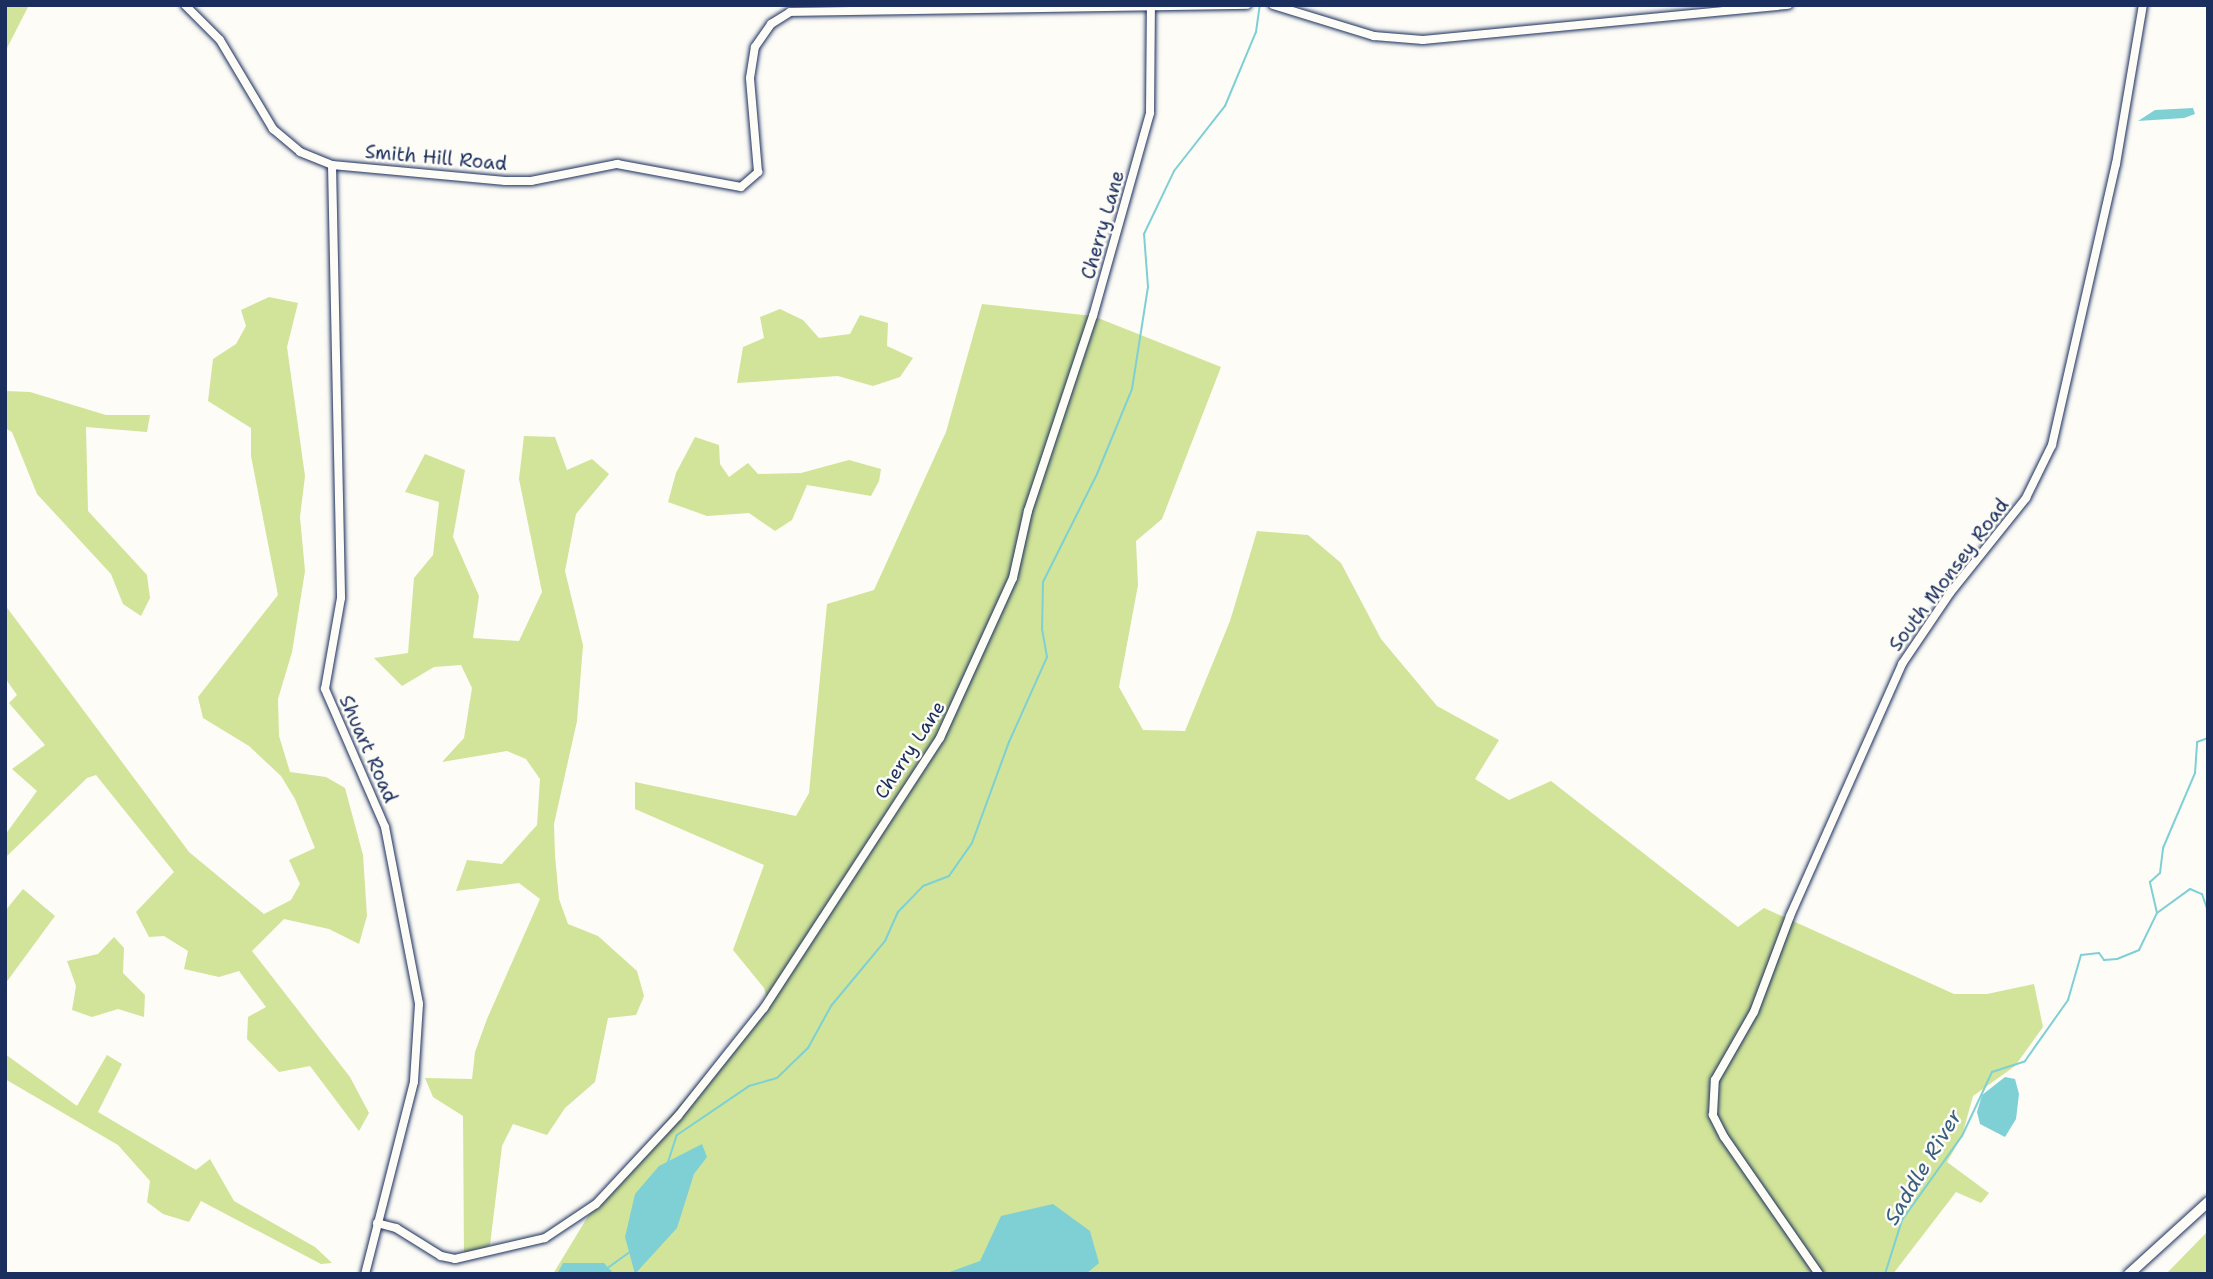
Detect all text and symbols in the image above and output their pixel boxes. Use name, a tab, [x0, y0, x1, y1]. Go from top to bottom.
street label: Smith Hill Road	[364, 140, 508, 176]
street label: Cherry Lane	[1077, 168, 1129, 282]
street label: South Monsey Road	[1884, 494, 2014, 656]
street label: Shuart Road	[334, 692, 402, 806]
street label: Cherry Lane	[870, 697, 950, 803]
water label: Saddle River	[1879, 1105, 1967, 1229]

